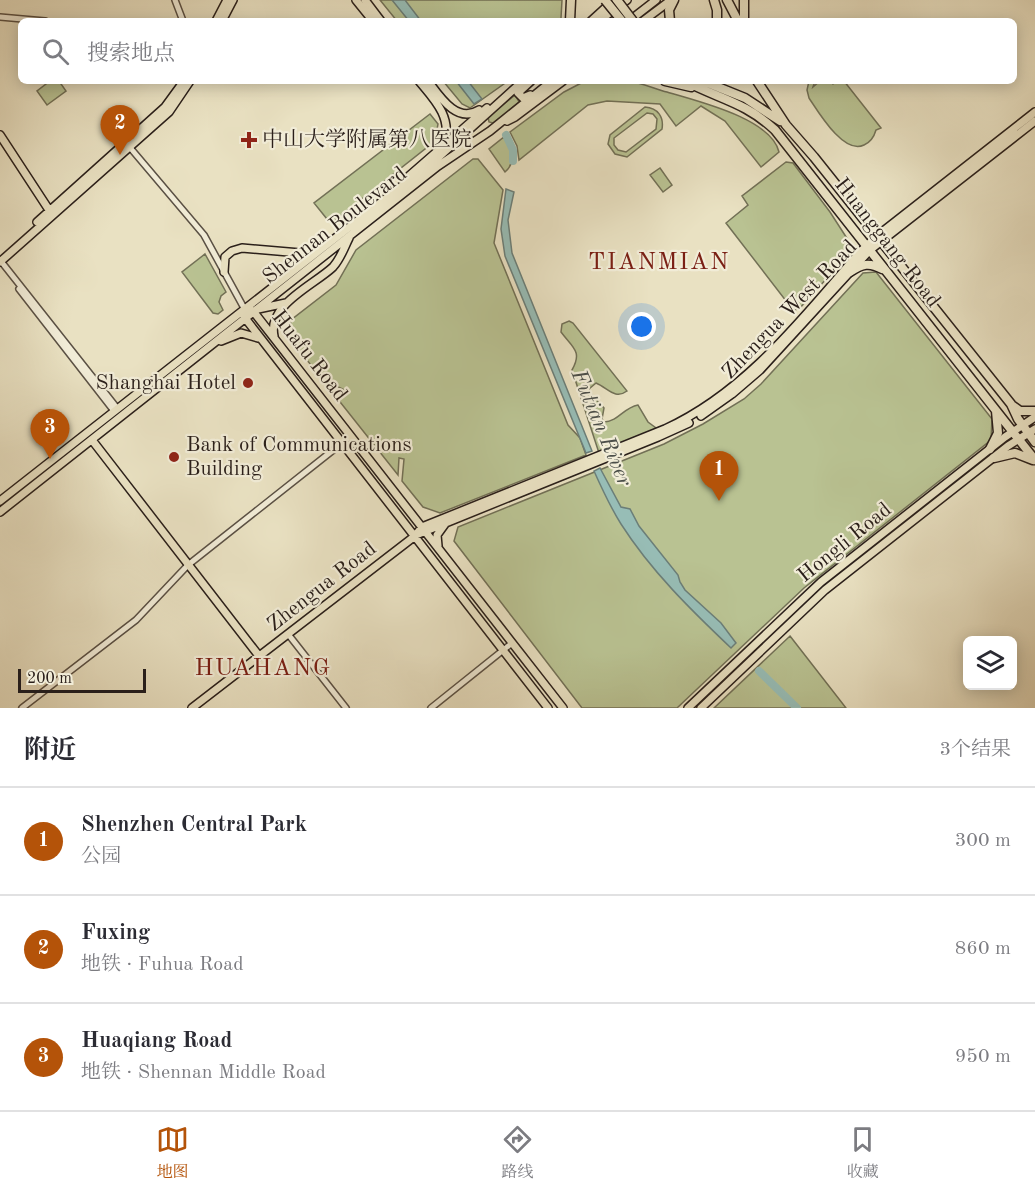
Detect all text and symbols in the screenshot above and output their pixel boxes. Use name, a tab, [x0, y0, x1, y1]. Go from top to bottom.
search box	[18, 18, 1017, 84]
icon: search	[39, 35, 72, 68]
text: 搜索地点	[87, 43, 175, 65]
pin: 2	[100, 106, 140, 155]
place label: 中山大学附属第八医院	[262, 128, 472, 151]
marker: 中山大学附属第八医院	[240, 131, 258, 149]
street label: Shennan Boulevard	[259, 163, 411, 289]
street label: Huanggang Road	[830, 174, 944, 312]
street label: Zhengua West Road	[718, 236, 862, 384]
district label: TIANMIAN	[588, 251, 730, 275]
street label: Huafu Road	[267, 307, 351, 405]
your location	[627, 312, 656, 341]
water label: Futian River	[566, 365, 636, 490]
place label: Shanghai Hotel	[96, 373, 236, 394]
marker: Shanghai Hotel	[241, 376, 255, 390]
pin: 3	[31, 410, 70, 459]
place label: Bank of Communications Building	[186, 435, 412, 480]
marker: Bank of Communications Building	[167, 450, 181, 464]
pin: 1	[700, 452, 738, 501]
street label: Hongli Road	[794, 499, 896, 587]
street label: Zhengua Road	[264, 538, 380, 636]
map controls	[963, 636, 1017, 690]
button: layers	[963, 636, 1017, 690]
district label: HUAHANG	[194, 657, 332, 681]
scale bar	[18, 666, 146, 694]
text: 200 m	[27, 671, 72, 687]
text: 附近	[24, 738, 76, 764]
text: 3个结果	[939, 740, 1011, 760]
text: Shenzhen Central Park	[81, 814, 307, 836]
text: 1	[38, 831, 49, 851]
text: 300 m	[955, 831, 1011, 851]
text: 公园	[81, 847, 121, 867]
text: Fuxing	[81, 922, 150, 944]
text: 2	[38, 939, 49, 959]
text: 860 m	[955, 939, 1011, 959]
text: 地铁 · Fuhua Road	[81, 955, 244, 975]
text: Huaqiang Road	[81, 1030, 232, 1052]
text: 3	[38, 1047, 49, 1067]
text: 950 m	[955, 1047, 1011, 1067]
text: 地铁 · Shennan Middle Road	[81, 1063, 326, 1083]
tab: 地图	[156, 1123, 189, 1183]
tab: 路线	[501, 1123, 534, 1183]
tab: 收藏	[846, 1123, 879, 1183]

